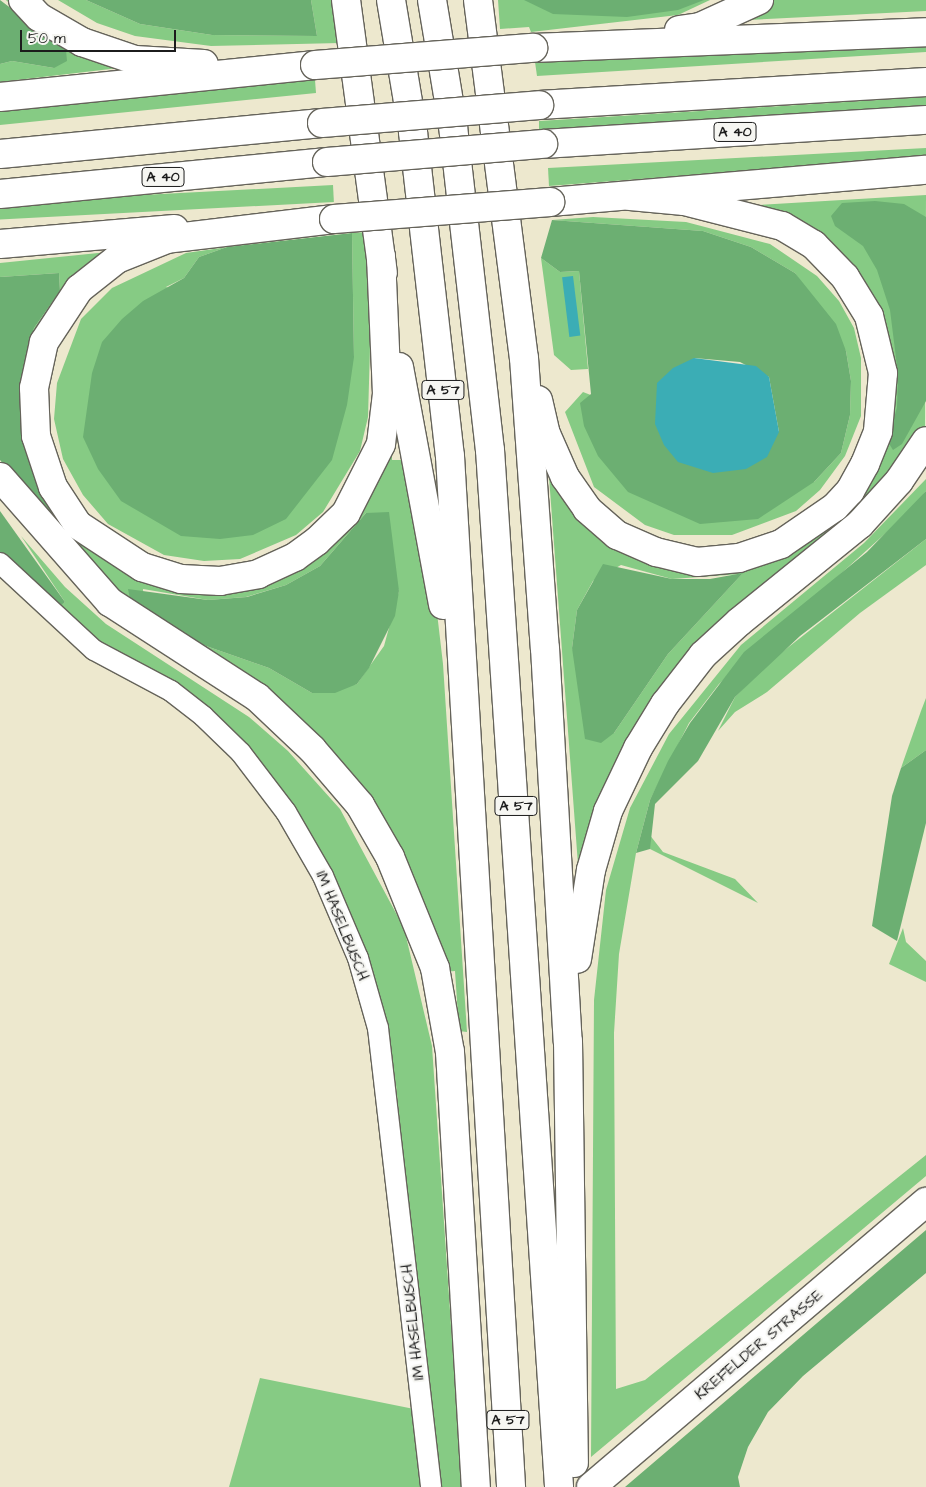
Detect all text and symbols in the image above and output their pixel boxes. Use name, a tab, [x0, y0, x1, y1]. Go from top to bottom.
scale bar	[22, 20, 179, 52]
text: 50 m	[28, 28, 66, 49]
road number: A 40	[712, 120, 758, 144]
road number: A 40	[140, 166, 186, 188]
road number: A 57	[420, 378, 466, 402]
road number: A 57	[494, 794, 538, 818]
street label: IM HASELBUSCH	[312, 869, 372, 983]
street label: IM HASELBUSCH	[398, 1263, 428, 1381]
street label: KREFELDER STRASSE	[692, 1286, 826, 1404]
road number: A 57	[486, 1408, 530, 1432]

